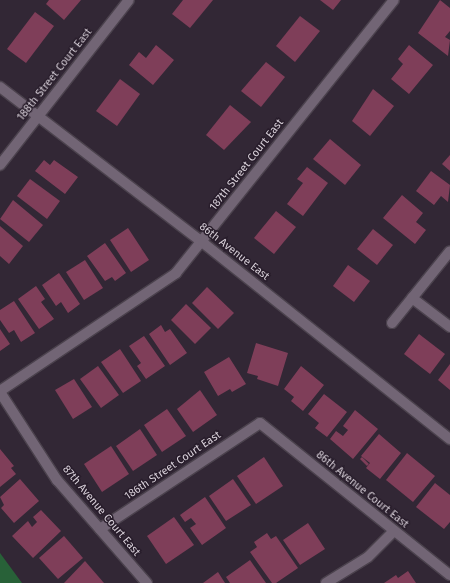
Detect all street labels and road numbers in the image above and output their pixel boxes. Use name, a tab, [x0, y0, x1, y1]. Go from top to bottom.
street label: 188th Street Court East	[15, 26, 95, 124]
street label: 187th Street Court East	[207, 117, 287, 213]
street label: 86th Avenue East	[196, 221, 272, 283]
street label: 186th Street Court East	[122, 429, 224, 503]
street label: 86th Avenue Court East	[313, 449, 411, 531]
street label: 87th Avenue Court East	[59, 463, 143, 559]

